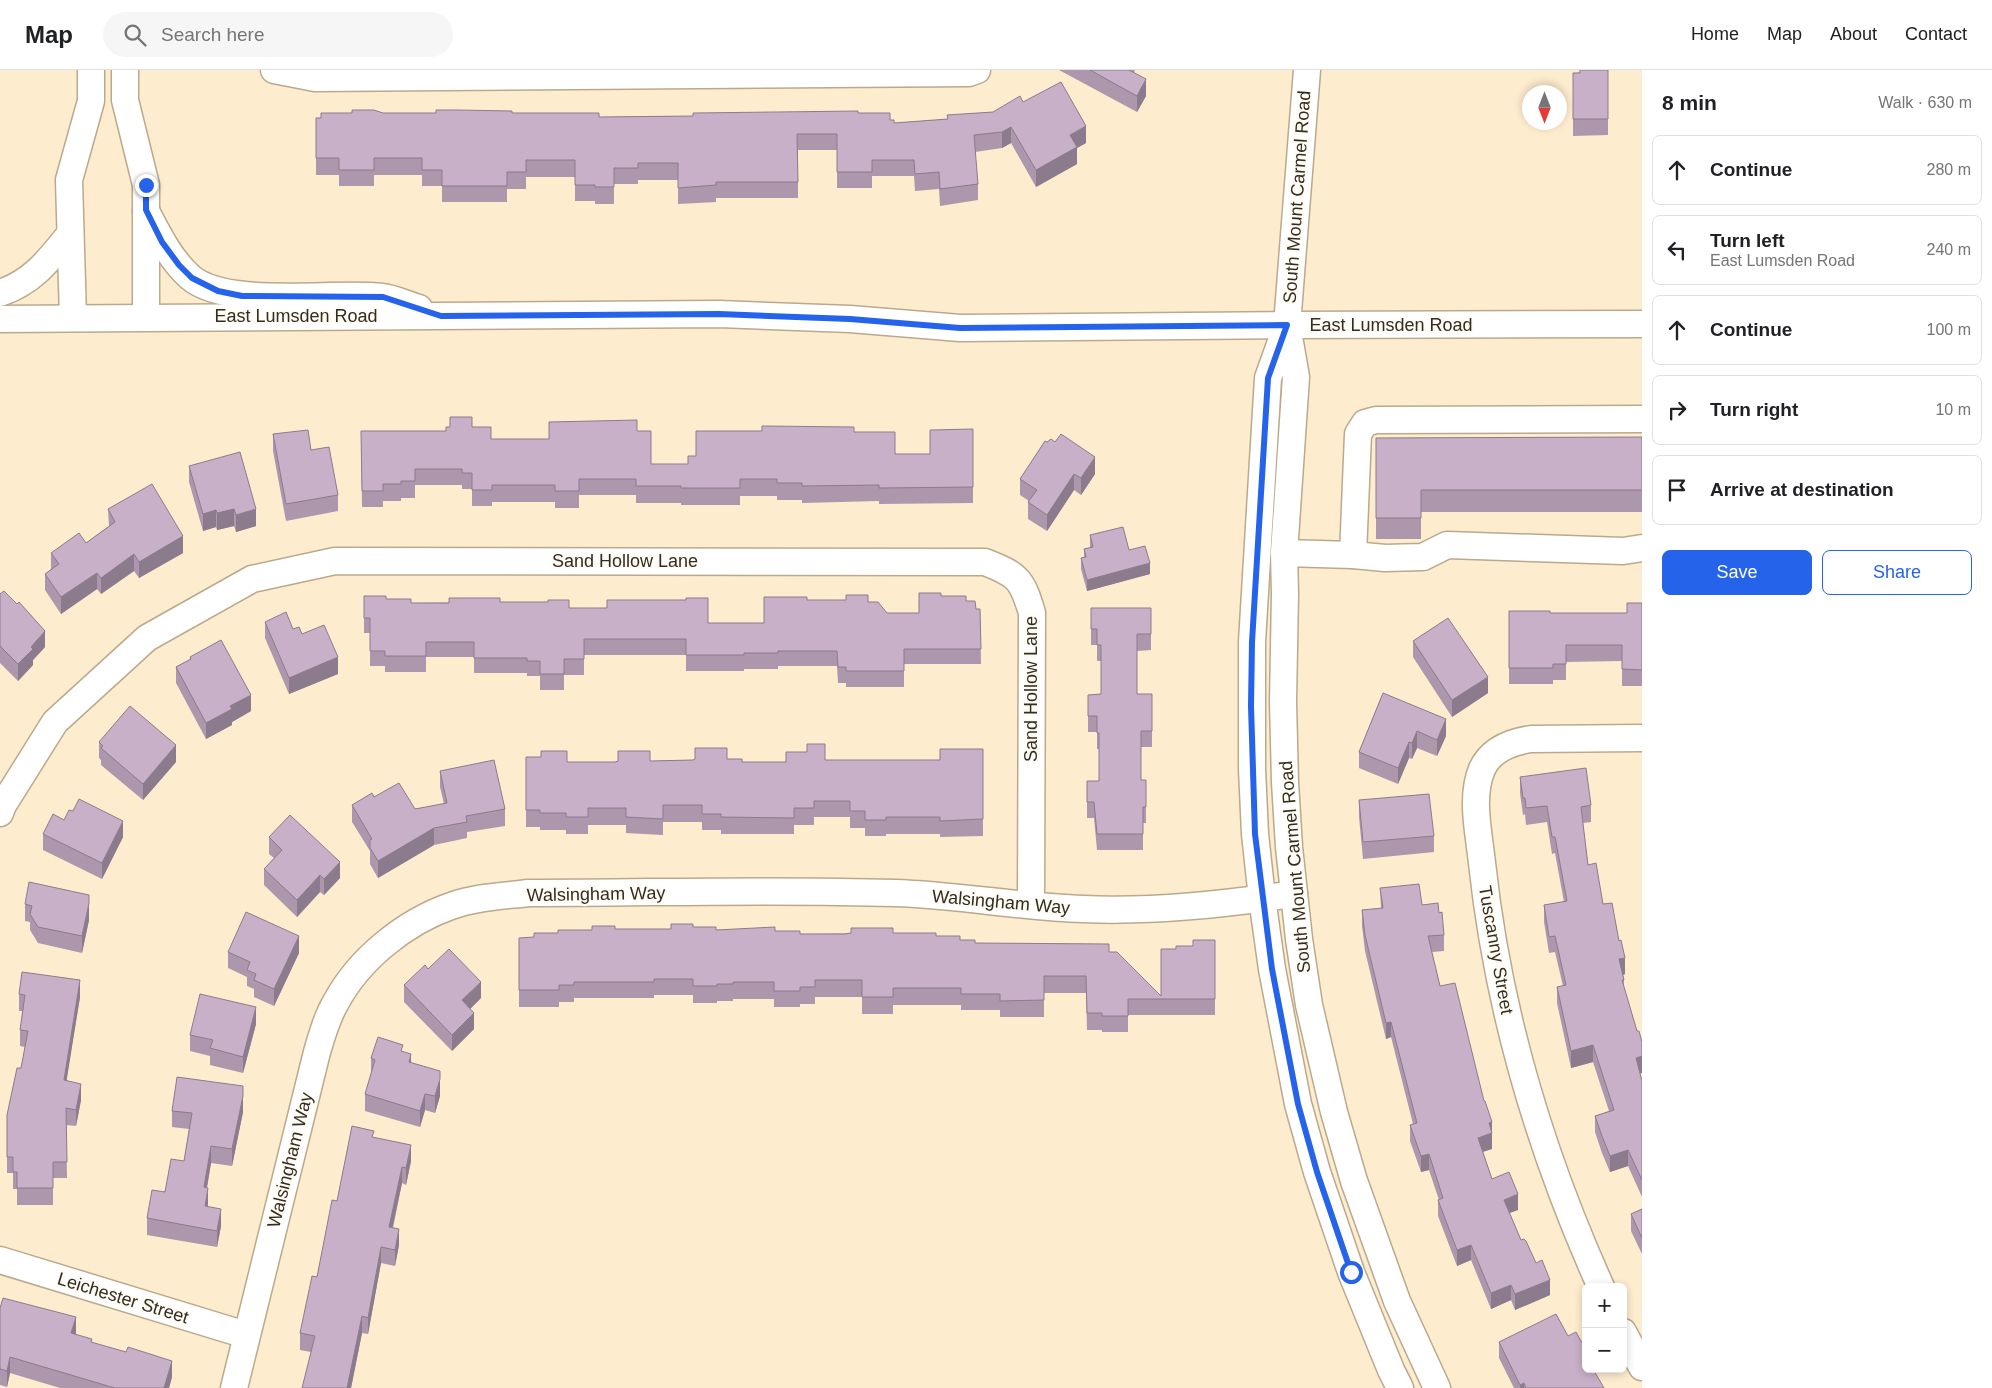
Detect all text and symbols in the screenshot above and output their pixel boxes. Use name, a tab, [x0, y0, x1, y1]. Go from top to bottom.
search box	[103, 12, 453, 57]
text: Map	[25, 21, 73, 48]
icon: search	[121, 21, 149, 49]
text: Search here	[161, 24, 265, 45]
text: Home	[1691, 24, 1739, 44]
text: Map	[1767, 24, 1802, 44]
text: About	[1830, 24, 1877, 44]
text: Contact	[1905, 24, 1967, 44]
north arrow	[1522, 85, 1567, 130]
street label: South Mount Carmel Road	[1280, 90, 1314, 304]
text: 8 min	[1662, 91, 1717, 114]
text: Walk · 630 m	[1878, 94, 1972, 111]
icon: ahead	[1663, 156, 1691, 184]
text: Continue	[1710, 159, 1792, 180]
text: 280 m	[1927, 161, 1971, 178]
route end	[135, 174, 158, 197]
text: Turn left	[1710, 230, 1785, 251]
icon: left	[1663, 236, 1691, 264]
text: 240 m	[1927, 241, 1971, 258]
text: East Lumsden Road	[1710, 252, 1855, 269]
street label: East Lumsden Road	[214, 306, 378, 326]
street label: East Lumsden Road	[1309, 315, 1473, 335]
icon: ahead	[1663, 316, 1691, 344]
text: Continue	[1710, 319, 1792, 340]
text: 100 m	[1927, 321, 1971, 338]
icon: right	[1663, 396, 1691, 424]
text: Turn right	[1710, 399, 1798, 420]
text: 10 m	[1935, 401, 1971, 418]
icon: arrive	[1663, 476, 1691, 504]
text: Arrive at destination	[1710, 479, 1894, 500]
button: Save	[1662, 550, 1812, 595]
button: Share	[1822, 550, 1972, 595]
street label: Sand Hollow Lane	[552, 551, 698, 571]
street label: Sand Hollow Lane	[1021, 616, 1041, 762]
street label: South Mount Carmel Road	[1276, 760, 1314, 974]
street label: Walsingham Way	[526, 883, 666, 905]
street label: Tuscanny Street	[1475, 884, 1517, 1016]
street label: Walsingham Way	[931, 886, 1071, 918]
street label: Walsingham Way	[264, 1090, 316, 1230]
route start	[1340, 1261, 1363, 1284]
street label: Leichester Street	[55, 1269, 191, 1327]
map controls	[1582, 1283, 1627, 1373]
button: +	[1582, 1283, 1627, 1328]
button: −	[1582, 1328, 1627, 1373]

